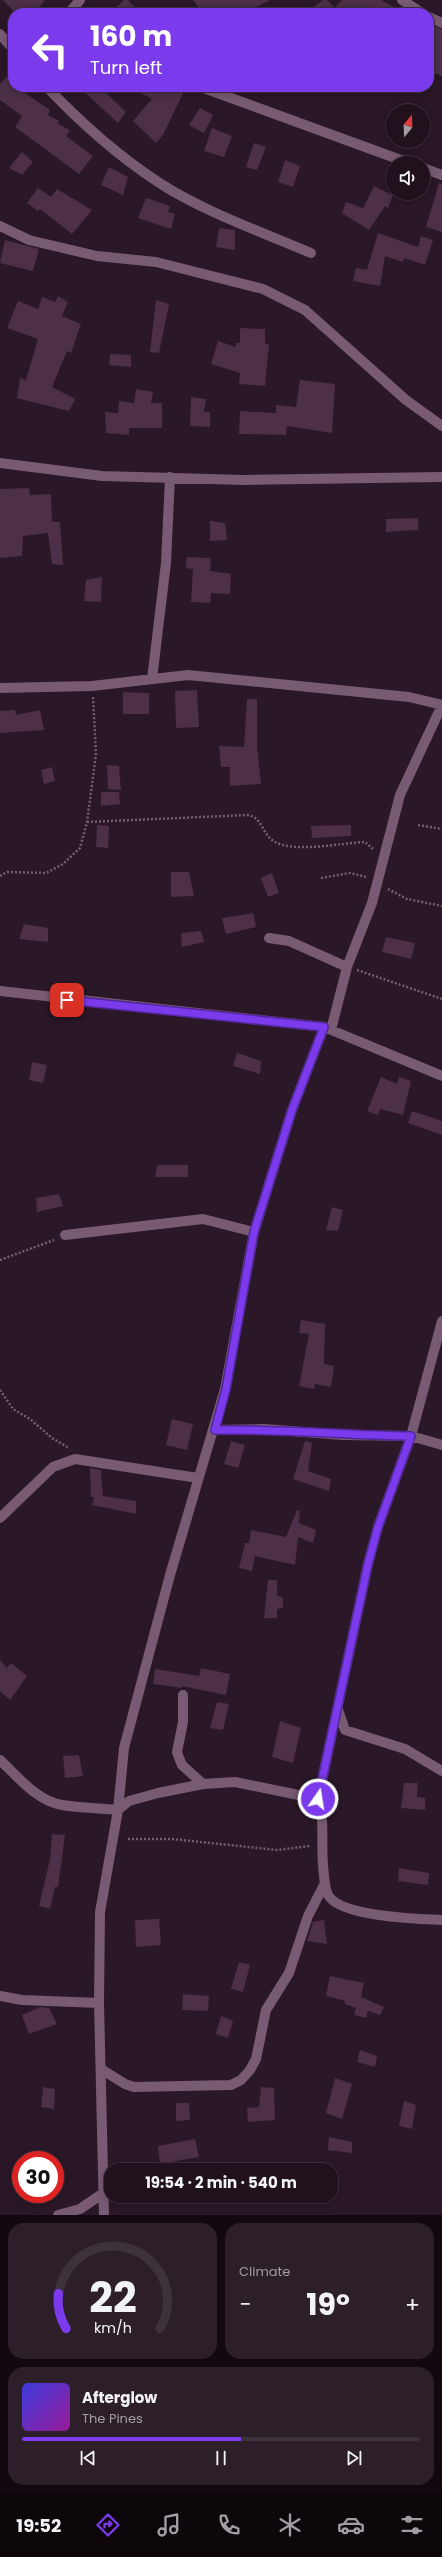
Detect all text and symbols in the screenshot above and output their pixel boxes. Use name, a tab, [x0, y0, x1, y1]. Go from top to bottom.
text: 160 m	[90, 17, 172, 56]
icon: left	[24, 24, 76, 76]
text: Turn left	[90, 55, 162, 80]
north arrow	[386, 104, 430, 148]
map controls	[386, 104, 430, 200]
button: sound	[386, 156, 430, 200]
pin	[50, 983, 84, 1017]
icon: arrive	[56, 989, 78, 1011]
position arrow	[297, 1778, 339, 1820]
speed limit sign: 30	[12, 2151, 64, 2203]
text: 19:54 · 2 min · 540 m	[145, 2172, 297, 2193]
text: Climate	[239, 2262, 290, 2281]
text: 22	[89, 2268, 136, 2327]
text: 19°	[306, 2283, 350, 2326]
text: −	[239, 2289, 251, 2320]
text: +	[405, 2289, 420, 2320]
text: km/h	[93, 2318, 132, 2338]
text: Afterglow	[82, 2387, 157, 2408]
text: The Pines	[82, 2409, 143, 2428]
icon: previous	[77, 2447, 99, 2469]
icon: pause	[210, 2447, 232, 2469]
icon: next	[343, 2447, 365, 2469]
icon: directions	[94, 2511, 122, 2539]
icon: music	[155, 2511, 183, 2539]
icon: phone	[215, 2511, 243, 2539]
icon: climate	[276, 2511, 304, 2539]
icon: car	[337, 2511, 365, 2539]
icon: filters	[398, 2511, 426, 2539]
text: 19:52	[16, 2513, 61, 2538]

